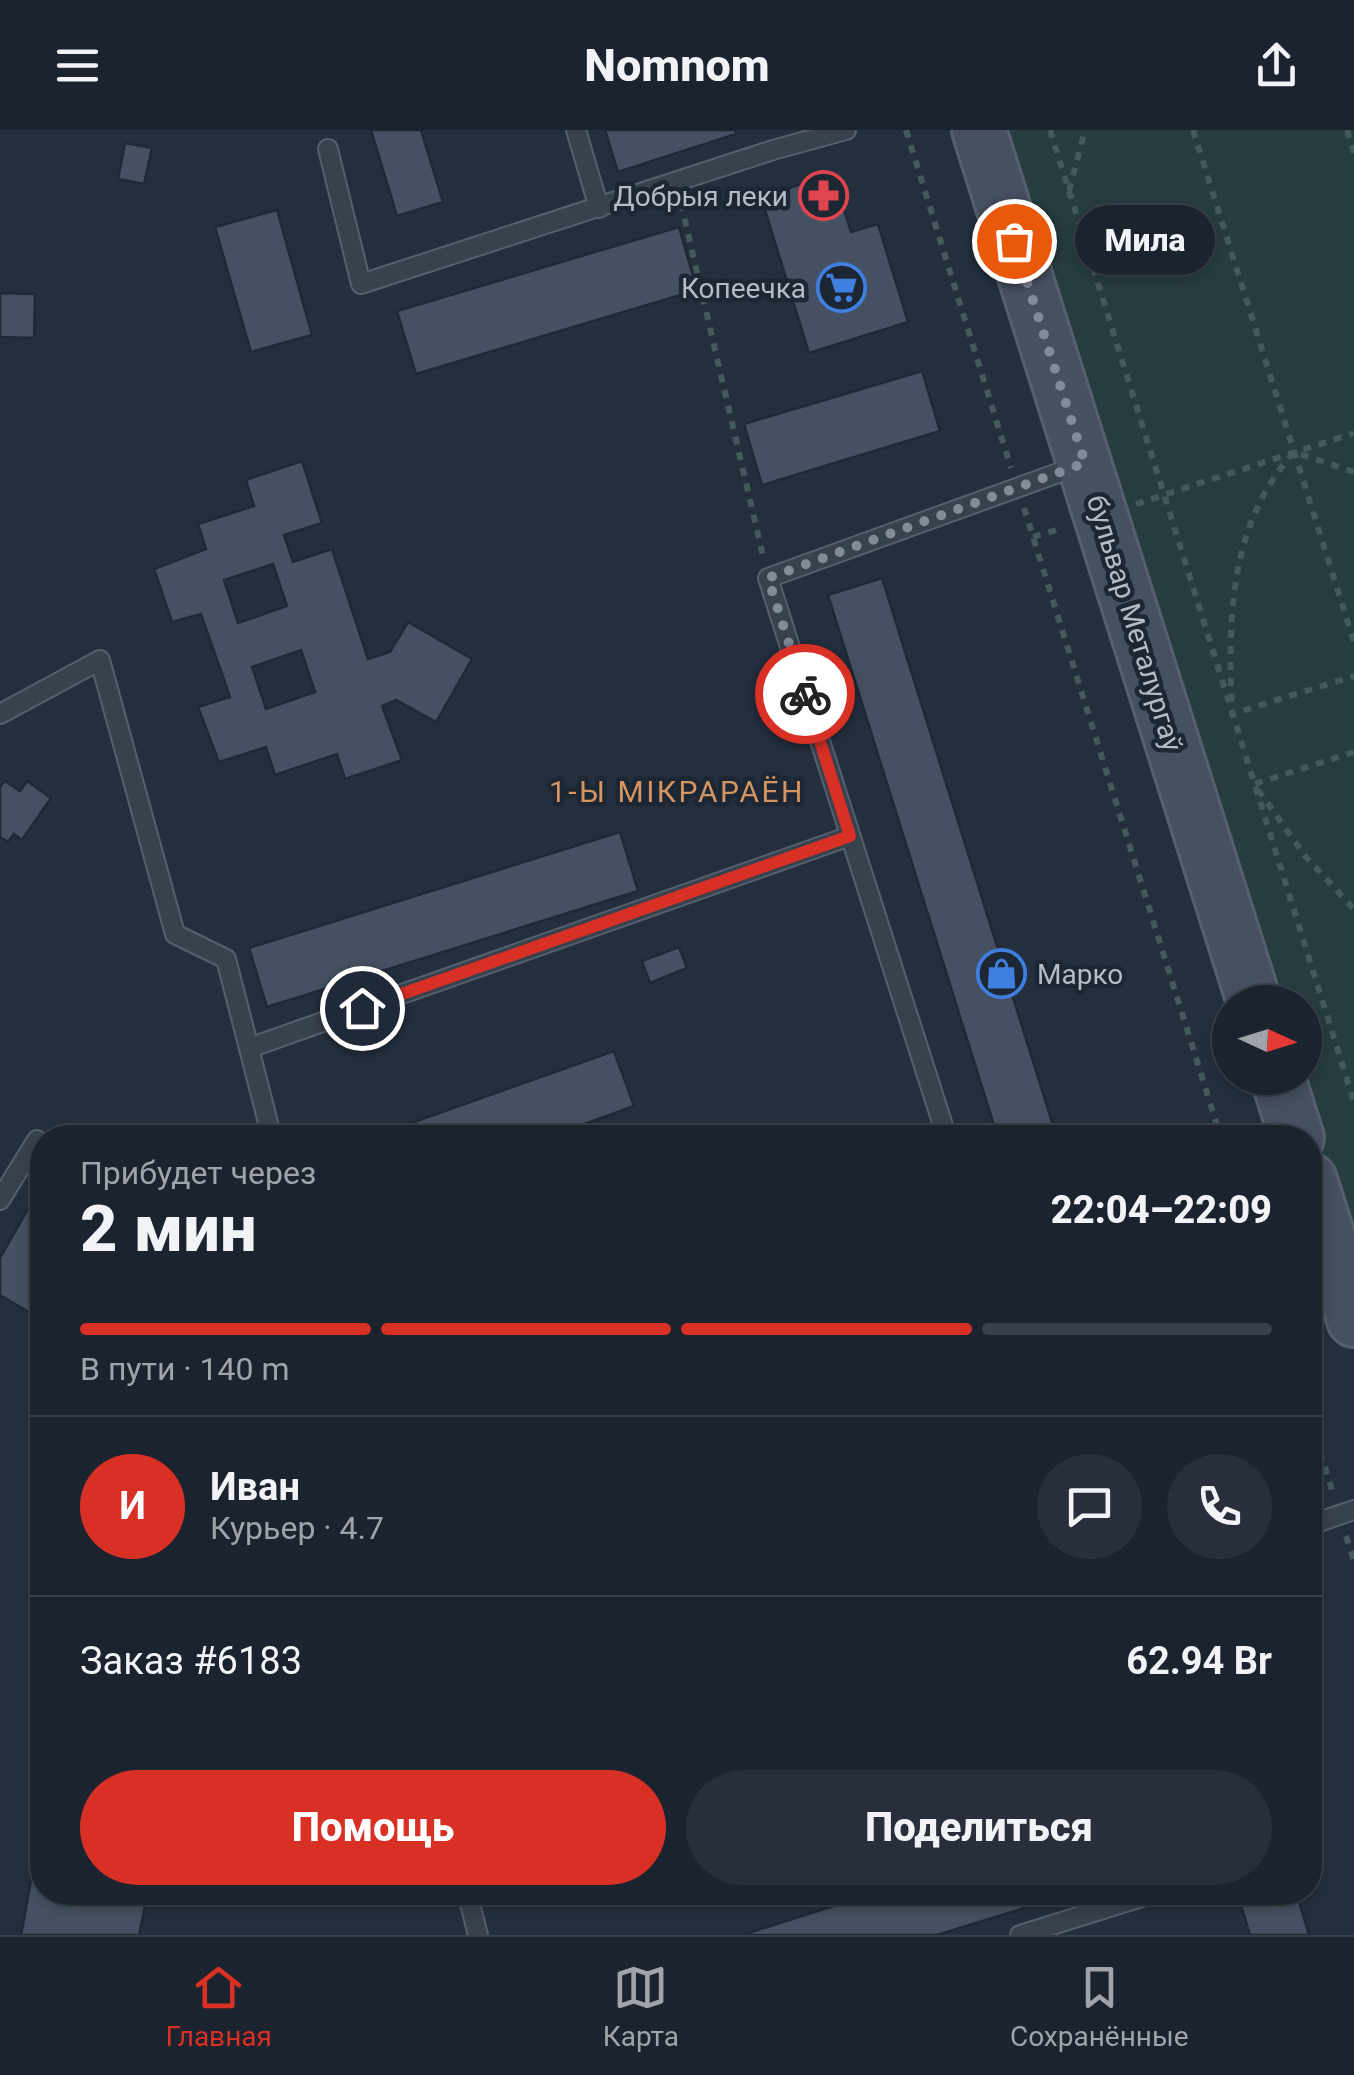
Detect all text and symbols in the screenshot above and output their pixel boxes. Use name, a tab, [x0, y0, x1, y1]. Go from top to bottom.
icon: menu	[50, 38, 105, 93]
icon: share	[1249, 38, 1304, 93]
text: Nomnom	[584, 39, 770, 92]
pharmacy icon: Добрыя леки	[797, 170, 849, 222]
place label: Добрыя леки	[614, 180, 788, 213]
pin	[972, 199, 1057, 284]
callout: Мила	[1074, 206, 1214, 276]
icon: bag	[987, 214, 1042, 269]
text: Мила	[1104, 221, 1186, 259]
supermarket icon: Копеечка	[815, 262, 867, 314]
place label: Копеечка	[681, 272, 806, 305]
street label: бульвар Металургаў	[1080, 491, 1189, 755]
courier	[755, 644, 855, 744]
icon: bike	[778, 667, 833, 722]
district label: 1-Ы МІКРАРАЁН	[549, 774, 805, 809]
shop icon: Марко	[976, 948, 1028, 1000]
place label: Марко	[1037, 958, 1123, 991]
pin	[320, 966, 405, 1051]
icon: home	[335, 981, 390, 1036]
north arrow	[1212, 985, 1322, 1095]
map controls	[1212, 985, 1322, 1095]
text: Прибудет через	[80, 1154, 316, 1192]
text: 22:04–22:09	[1051, 1188, 1272, 1232]
text: 2 мин	[80, 1191, 257, 1267]
text: В пути · 140 m	[80, 1350, 290, 1388]
button: chat	[1037, 1454, 1142, 1559]
button: phone	[1167, 1454, 1272, 1559]
text: Иван	[210, 1465, 300, 1509]
text: И	[119, 1484, 146, 1528]
text: Курьер · 4.7	[210, 1509, 384, 1547]
text: Заказ #6183	[80, 1639, 302, 1683]
text: 62.94 Br	[1126, 1639, 1272, 1683]
button: Помощь	[80, 1770, 666, 1885]
button: Поделиться	[686, 1770, 1272, 1885]
tab: Главная	[165, 1960, 272, 2053]
tab: Карта	[603, 1960, 679, 2053]
tab: Сохранённые	[1010, 1960, 1189, 2053]

